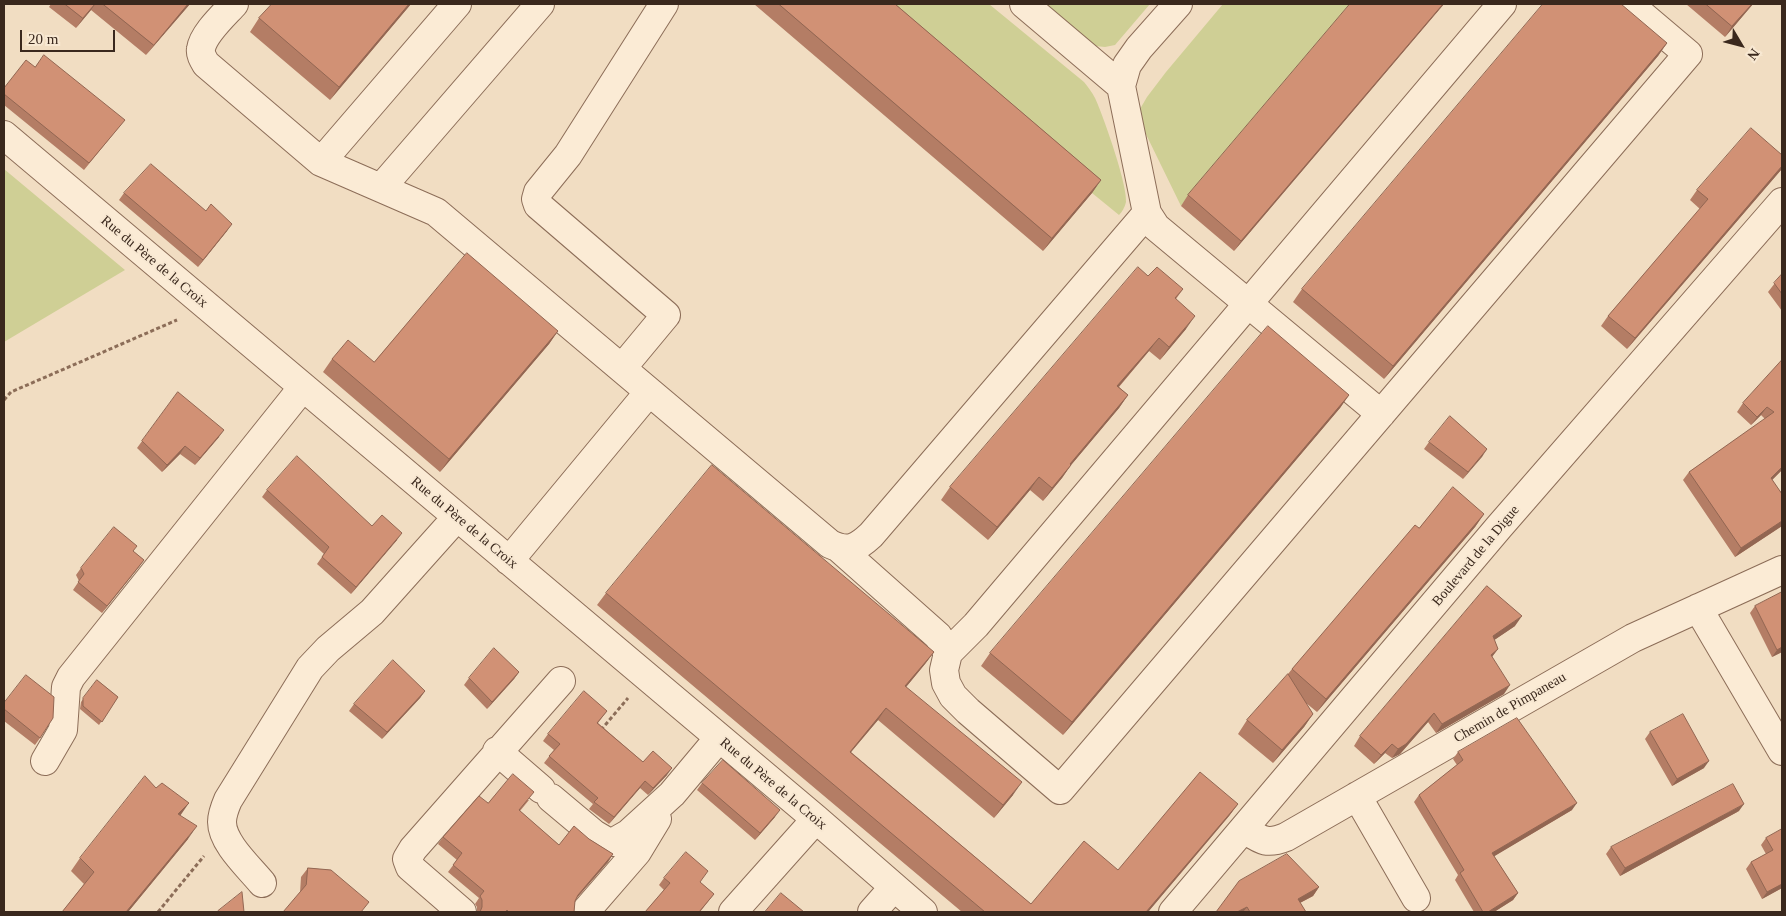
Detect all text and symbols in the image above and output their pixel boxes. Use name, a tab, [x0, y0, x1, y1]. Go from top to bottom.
scale bar	[22, 20, 118, 52]
north arrow	[1716, 20, 1766, 70]
text: 20 m	[28, 31, 58, 47]
text: N	[1744, 46, 1762, 63]
street label: Rue du Père de la Croix	[97, 212, 211, 312]
street label: Rue du Père de la Croix	[407, 473, 521, 573]
street label: Boulevard de la Digue	[1429, 502, 1523, 610]
street label: Chemin de Pimpaneau	[1451, 669, 1569, 747]
street label: Rue du Père de la Croix	[716, 734, 830, 834]

